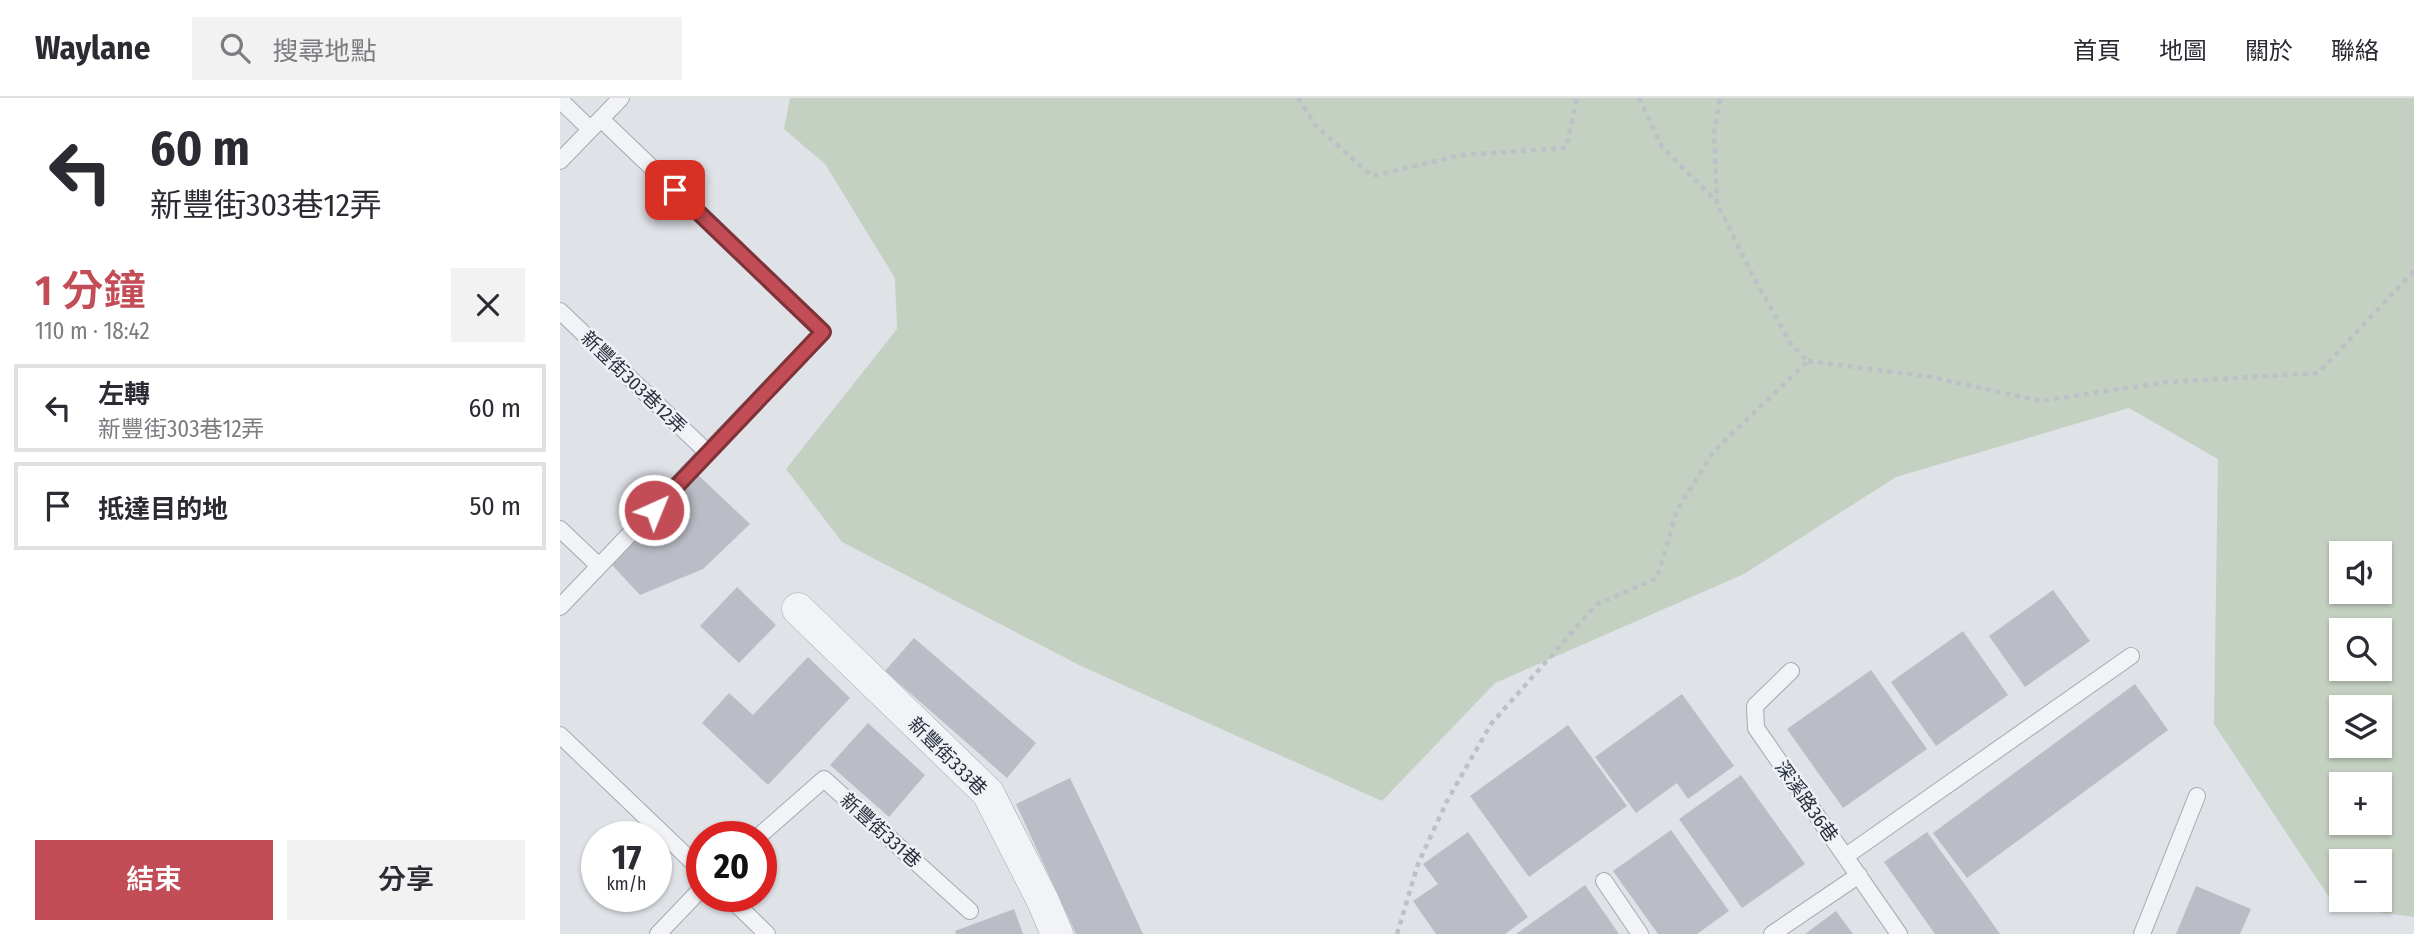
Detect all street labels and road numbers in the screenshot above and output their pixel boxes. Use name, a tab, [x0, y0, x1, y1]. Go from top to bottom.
street label: 新豐街303巷12弄	[576, 326, 691, 438]
street label: 新豐街333巷	[904, 712, 992, 800]
street label: 深溪路36巷	[1770, 756, 1843, 846]
street label: 新豐街331巷	[836, 788, 926, 872]

